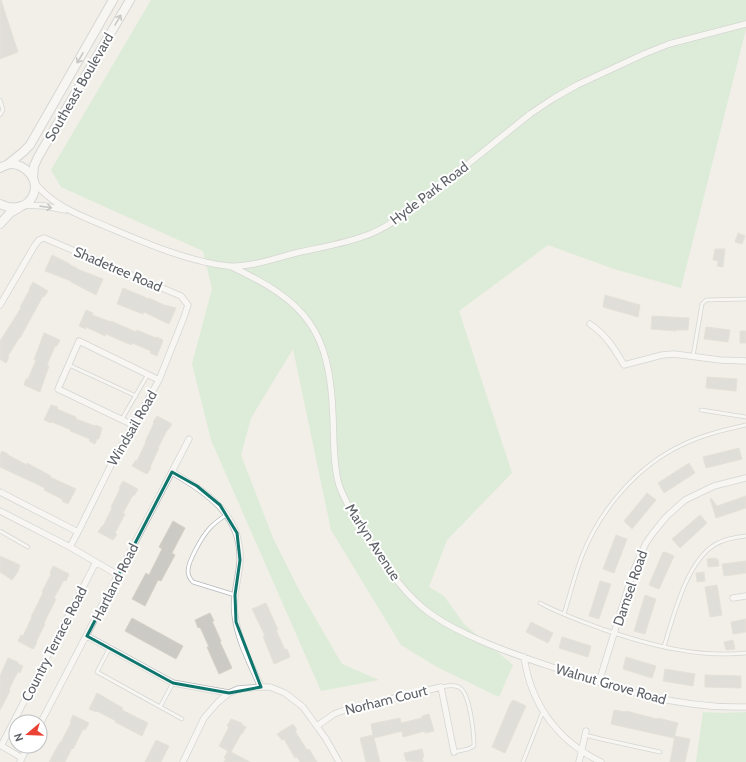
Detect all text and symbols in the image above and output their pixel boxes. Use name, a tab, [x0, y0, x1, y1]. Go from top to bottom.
one-way arrow	[115, 14, 123, 26]
street label: Southeast Boulevard	[41, 30, 117, 144]
one-way arrow	[76, 52, 84, 64]
street label: Hyde Park Road	[386, 158, 472, 228]
one-way arrow	[39, 203, 52, 211]
street label: Shadetree Road	[71, 242, 165, 296]
street label: Windsail Road	[103, 387, 161, 469]
street label: Marlyn Avenue	[341, 500, 405, 584]
street label: Hartland Road	[88, 540, 142, 624]
street label: Damsel Road	[609, 548, 651, 628]
street label: Country Terrace Road	[17, 584, 91, 704]
street label: Walnut Grove Road	[554, 660, 668, 708]
street label: Norham Court	[343, 681, 429, 719]
north arrow	[8, 714, 48, 754]
text: N	[11, 731, 26, 743]

